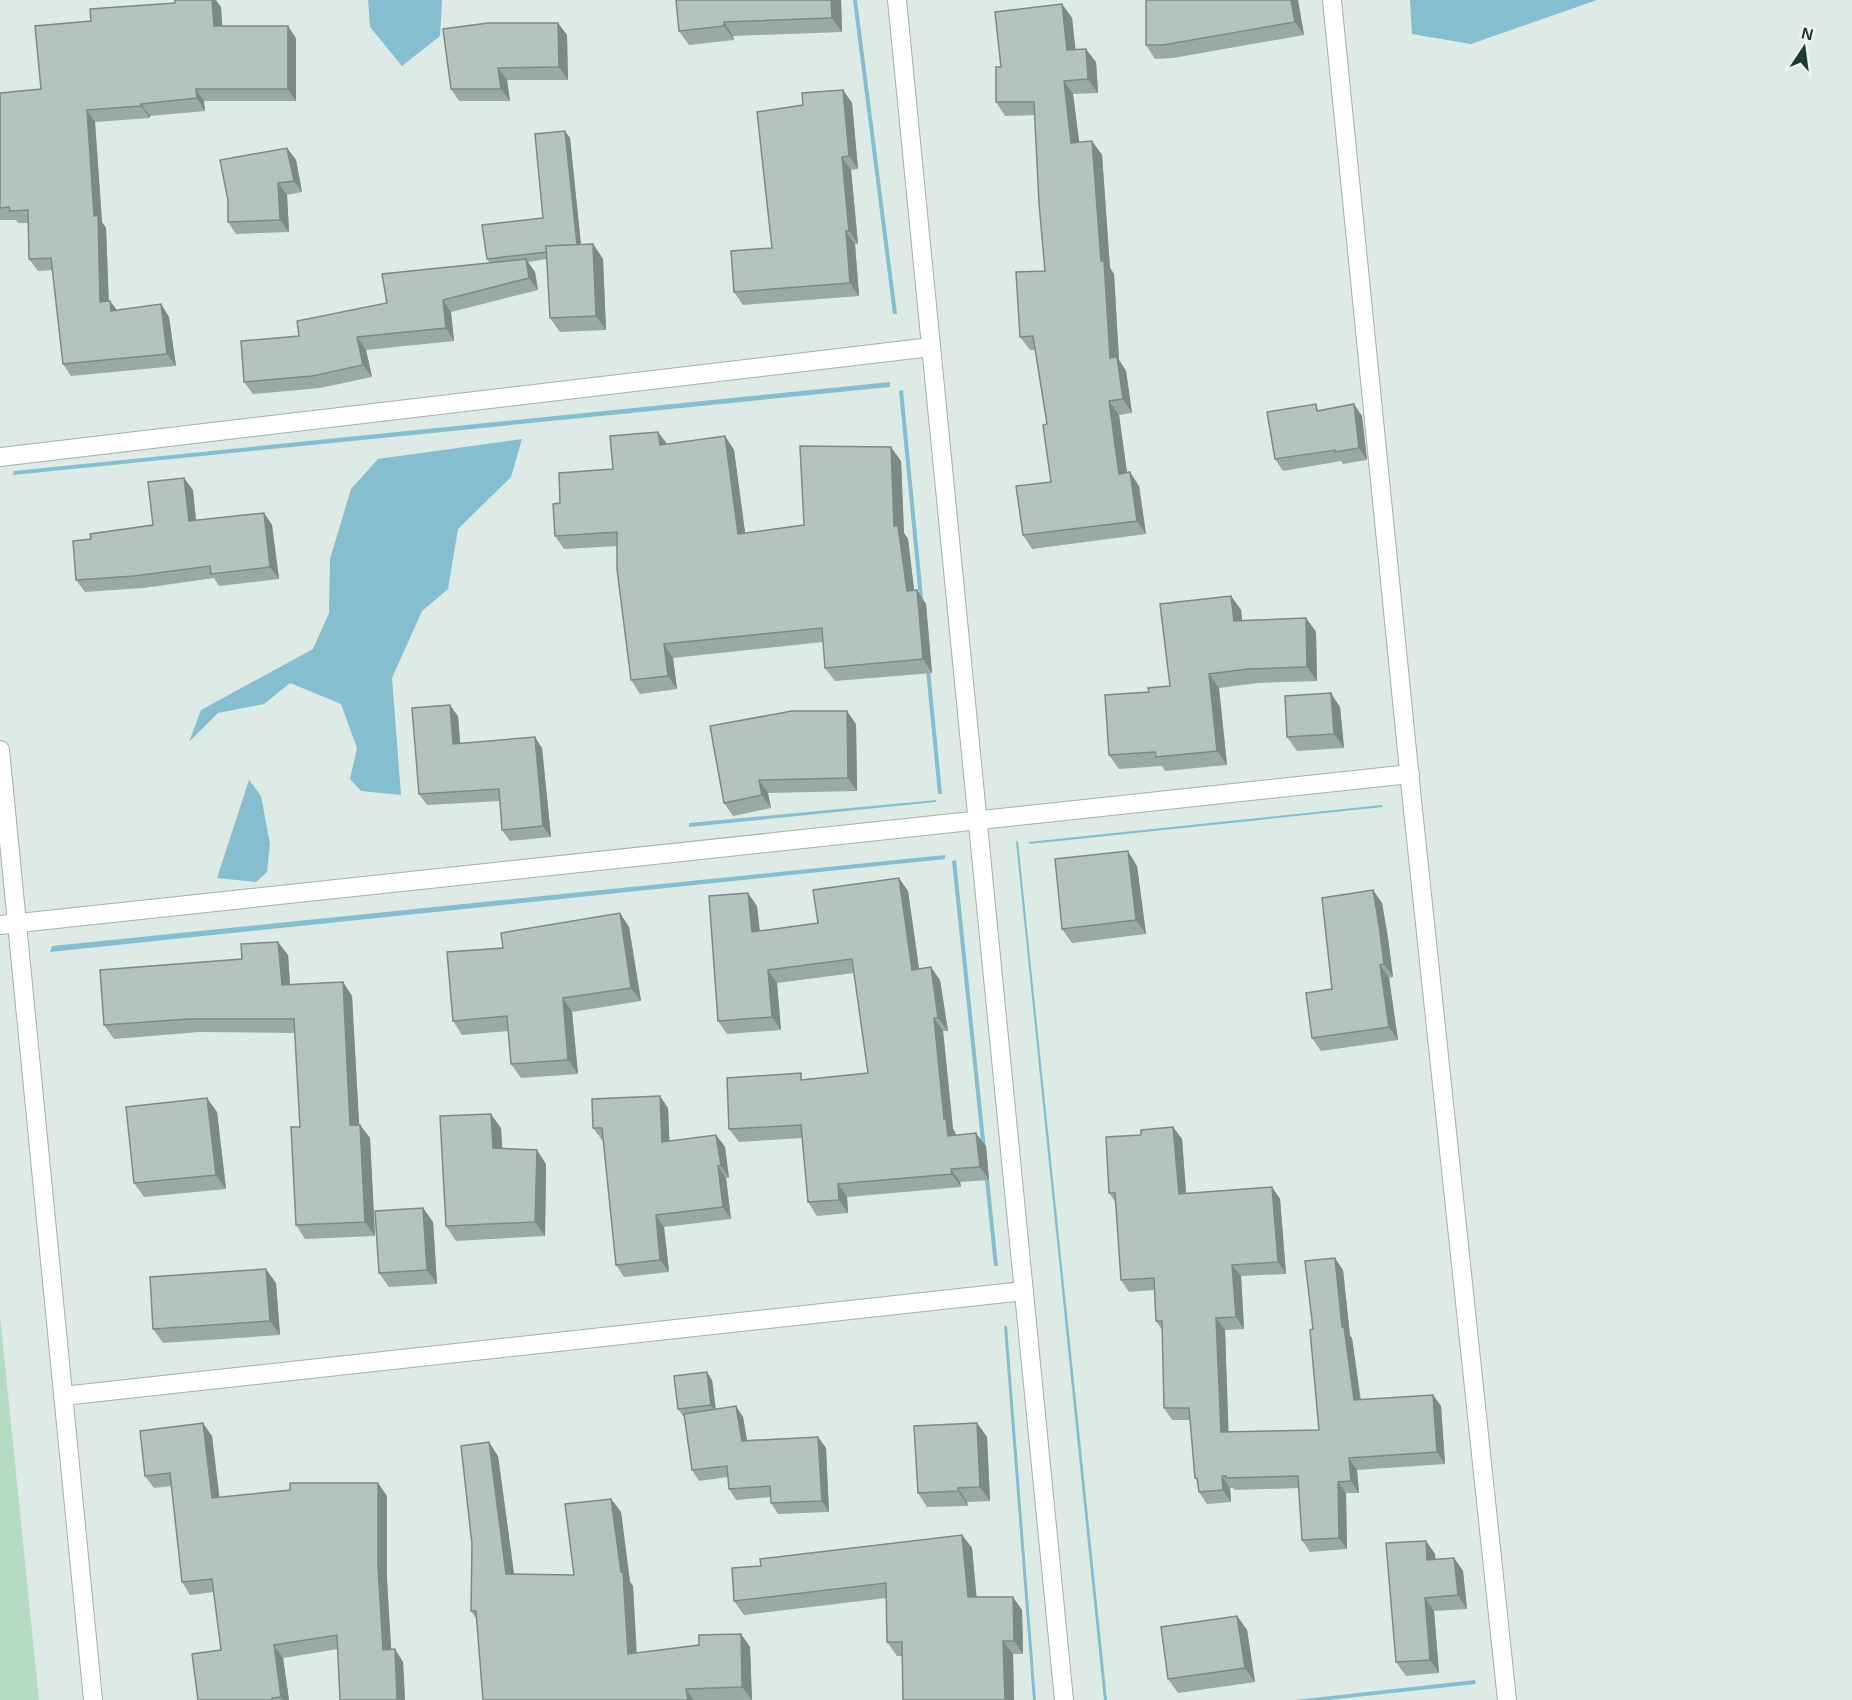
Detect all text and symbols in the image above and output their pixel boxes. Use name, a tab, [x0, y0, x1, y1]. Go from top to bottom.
north arrow	[1774, 18, 1834, 78]
text: N	[1800, 24, 1815, 43]

